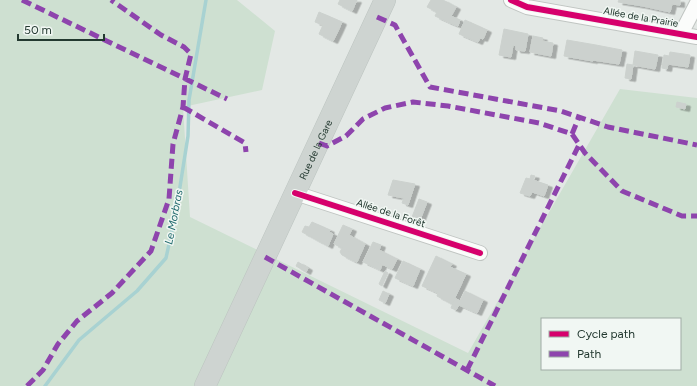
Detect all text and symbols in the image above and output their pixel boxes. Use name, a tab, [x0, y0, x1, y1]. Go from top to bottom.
street label: Allée de la Prairie	[603, 4, 680, 30]
scale bar	[18, 16, 104, 42]
text: 50 m	[24, 23, 52, 37]
street label: Rue de la Gare	[296, 117, 335, 182]
water label: Le Morbras	[162, 188, 186, 246]
street label: Allée de la Forêt	[355, 196, 427, 230]
legend	[541, 318, 681, 370]
text: Cycle path	[577, 327, 635, 341]
text: Path	[577, 347, 601, 361]

